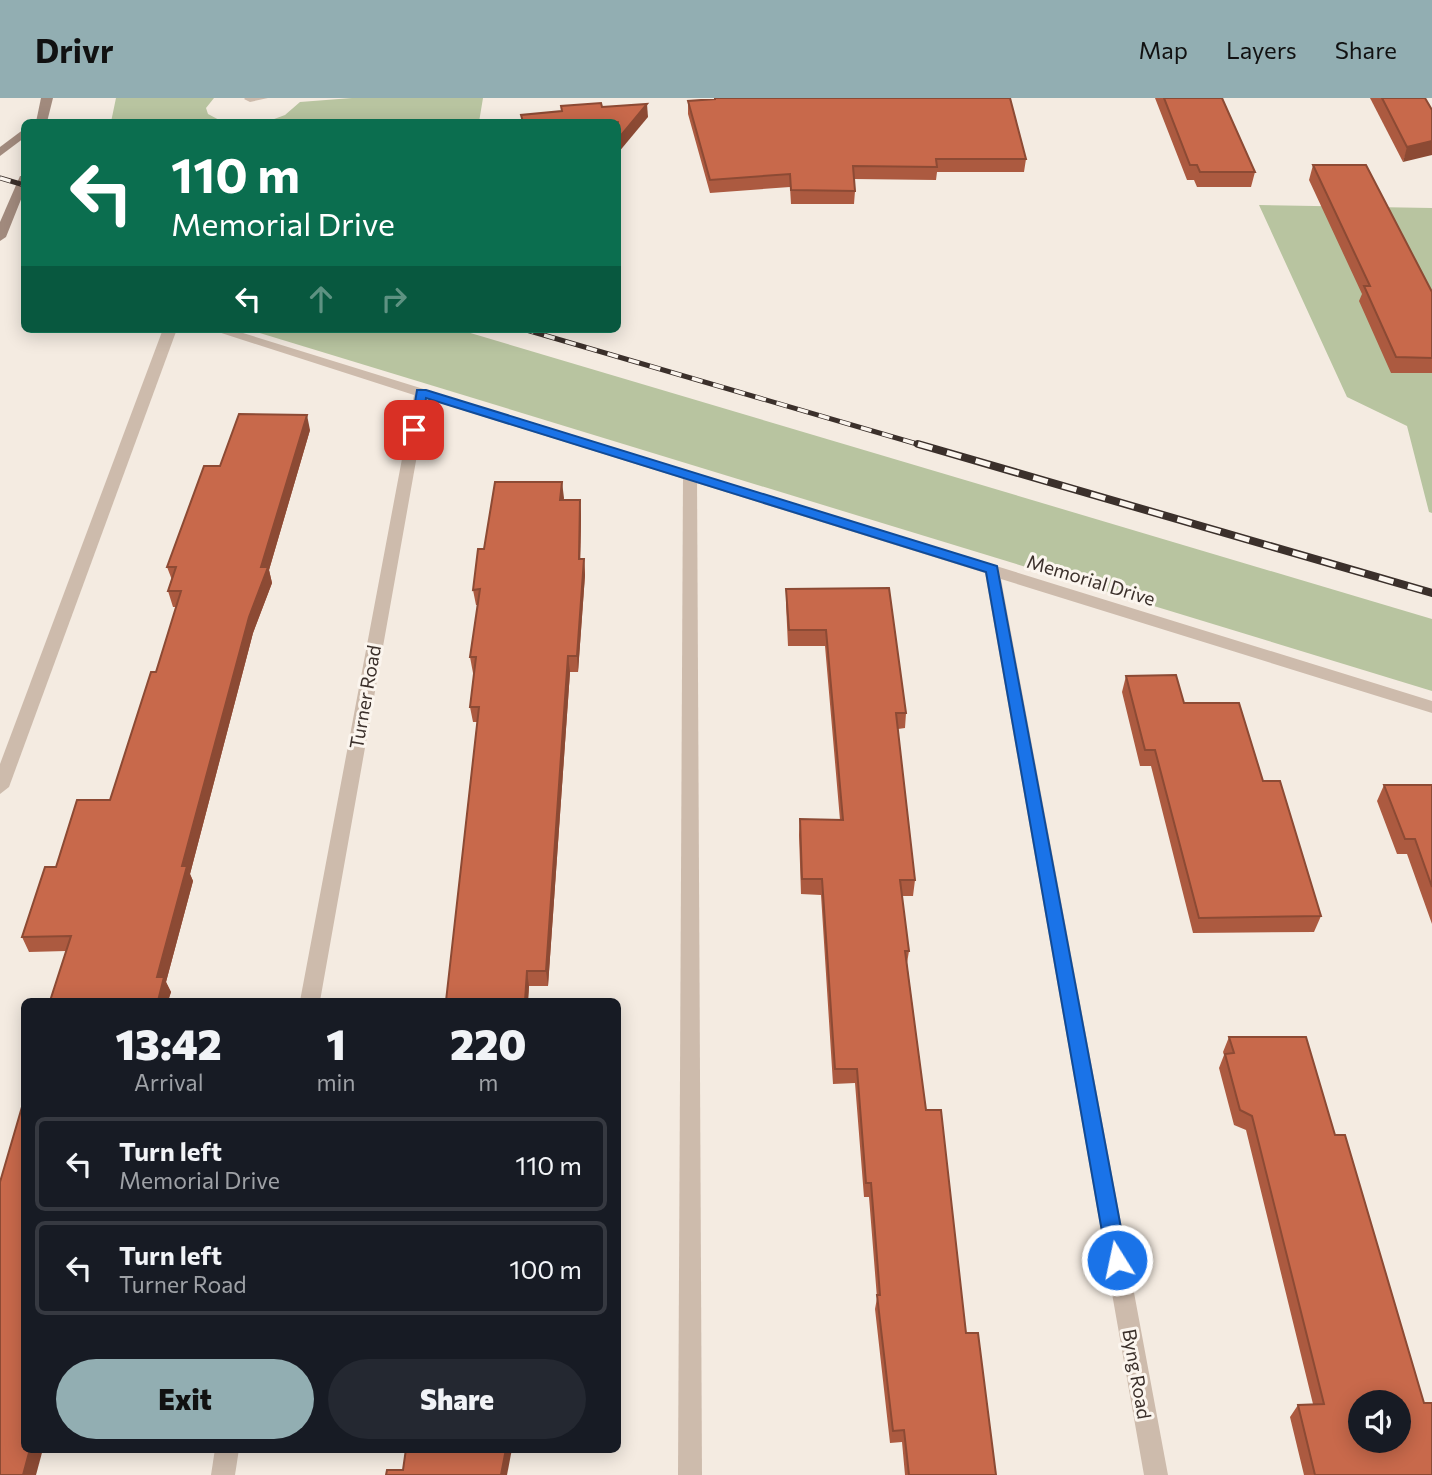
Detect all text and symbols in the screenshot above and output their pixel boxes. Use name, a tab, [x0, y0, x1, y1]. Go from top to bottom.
text: Drivr	[35, 29, 114, 70]
text: Map	[1139, 35, 1188, 64]
text: Layers	[1226, 35, 1297, 64]
text: Share	[1335, 35, 1397, 64]
text: 110 m	[171, 143, 300, 203]
icon: left	[56, 147, 147, 238]
text: Memorial Drive	[171, 203, 395, 243]
icon: left	[229, 280, 267, 318]
icon: ahead	[302, 280, 340, 318]
icon: right	[375, 280, 413, 318]
pin	[384, 400, 444, 460]
icon: arrive	[395, 411, 433, 449]
street label: Memorial Drive	[1024, 549, 1158, 610]
street label: Turner Road	[344, 643, 385, 751]
text: 13:42	[116, 1017, 222, 1069]
text: 1	[326, 1017, 346, 1069]
text: 220	[450, 1017, 526, 1069]
text: Arrival	[134, 1068, 204, 1096]
text: min	[316, 1068, 356, 1096]
text: m	[478, 1068, 498, 1096]
text: Turn left	[119, 1135, 222, 1166]
icon: left	[60, 1145, 98, 1183]
text: 110 m	[515, 1149, 582, 1180]
text: Memorial Drive	[119, 1166, 280, 1194]
position arrow	[1080, 1223, 1154, 1297]
text: Turn left	[119, 1239, 222, 1270]
icon: left	[60, 1249, 98, 1287]
text: 100 m	[509, 1253, 582, 1284]
text: Turner Road	[119, 1270, 246, 1298]
street label: Byng Road	[1118, 1327, 1157, 1421]
button: Exit	[56, 1359, 314, 1439]
button: Share	[328, 1359, 586, 1439]
map controls	[1348, 1390, 1411, 1453]
button: sound	[1348, 1390, 1411, 1453]

